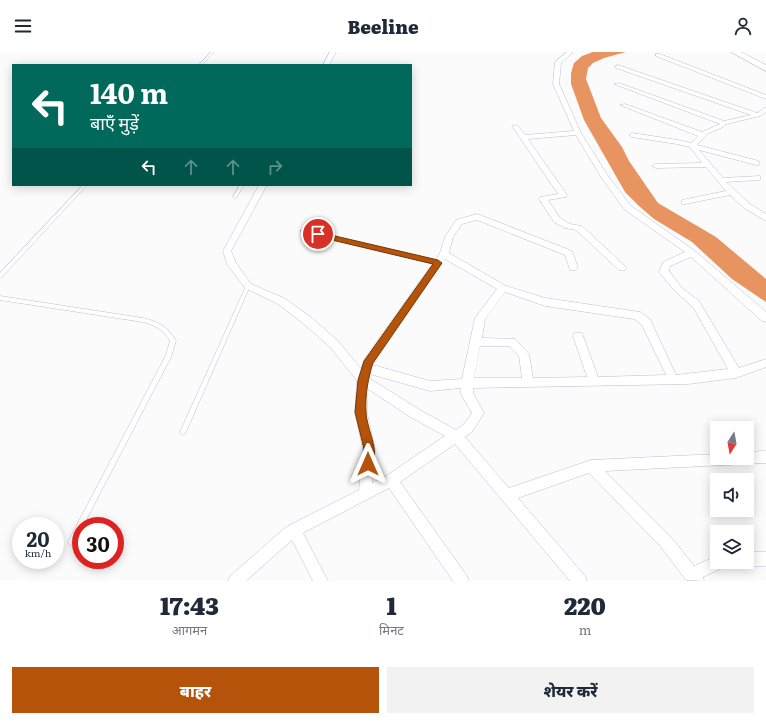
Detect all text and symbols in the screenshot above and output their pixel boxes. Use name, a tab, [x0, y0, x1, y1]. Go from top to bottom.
text: Beeline	[347, 13, 419, 40]
icon: menu	[12, 15, 34, 37]
icon: person	[732, 15, 754, 37]
text: 140 m	[90, 71, 168, 113]
icon: left	[24, 80, 76, 132]
text: बाएँ मुड़ें	[90, 109, 139, 136]
icon: left	[138, 156, 160, 178]
icon: ahead	[180, 156, 202, 178]
icon: ahead	[222, 156, 244, 178]
icon: right	[264, 156, 286, 178]
pin	[301, 217, 335, 251]
icon: arrive	[307, 223, 329, 245]
north arrow	[710, 421, 754, 465]
map controls	[710, 421, 754, 569]
position arrow	[347, 443, 389, 485]
button: sound	[710, 473, 754, 517]
speed limit sign: 30	[72, 517, 124, 569]
text: 20	[26, 523, 50, 553]
button: layers	[710, 525, 754, 569]
text: km/h	[25, 545, 51, 560]
text: 17:43	[160, 587, 219, 622]
text: 1	[386, 587, 396, 622]
text: 220	[564, 587, 606, 622]
text: आगमन	[172, 620, 207, 639]
text: मिनट	[379, 620, 404, 639]
text: m	[579, 620, 591, 639]
button: बाहर	[12, 667, 379, 713]
button: शेयर करें	[387, 667, 754, 713]

